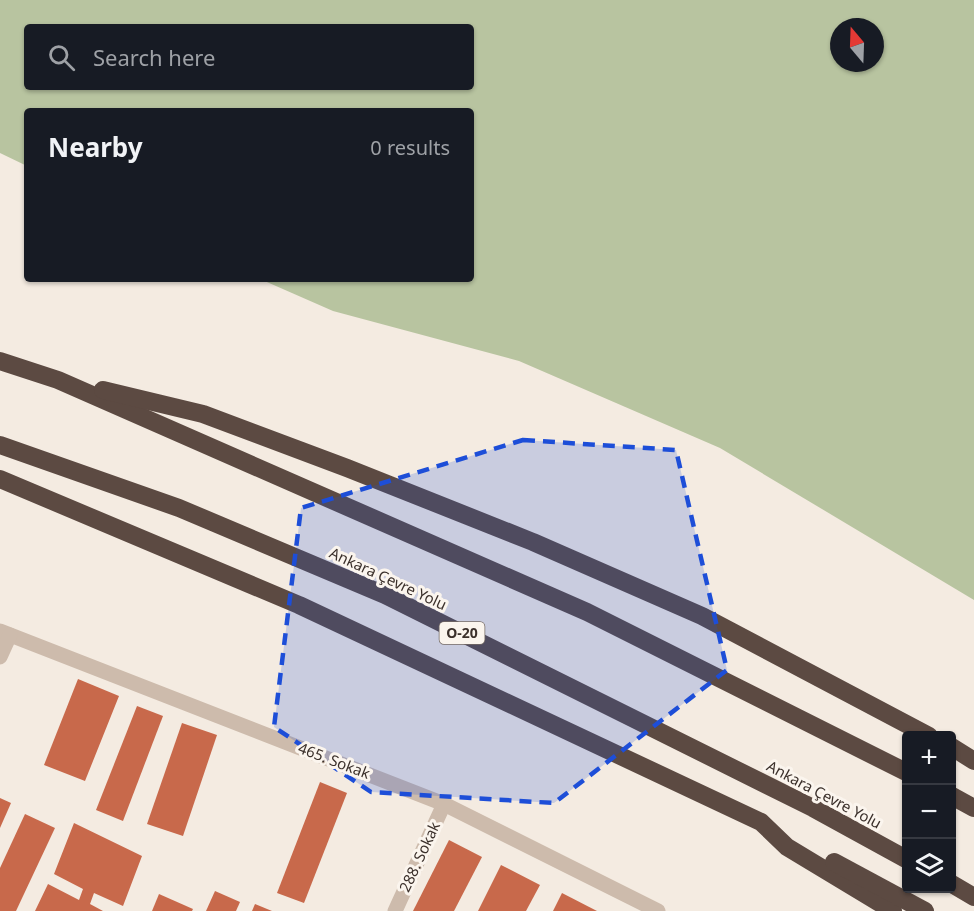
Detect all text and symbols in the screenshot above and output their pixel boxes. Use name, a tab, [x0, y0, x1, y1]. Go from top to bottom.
north arrow	[830, 18, 884, 72]
search box	[24, 24, 474, 90]
icon: search	[45, 41, 78, 74]
text: Search here	[93, 42, 215, 72]
text: Nearby	[48, 129, 143, 165]
text: 0 results	[370, 134, 450, 161]
street label: Ankara Çevre Yolu	[327, 542, 450, 614]
road number: O-20	[440, 622, 484, 644]
map controls	[902, 731, 956, 893]
button: +	[902, 731, 956, 785]
street label: 465. Sokak	[296, 737, 373, 783]
street label: Ankara Çevre Yolu	[764, 755, 885, 833]
button: −	[902, 785, 956, 839]
street label: 288. Sokak	[394, 818, 444, 895]
button: layers	[902, 839, 956, 893]

